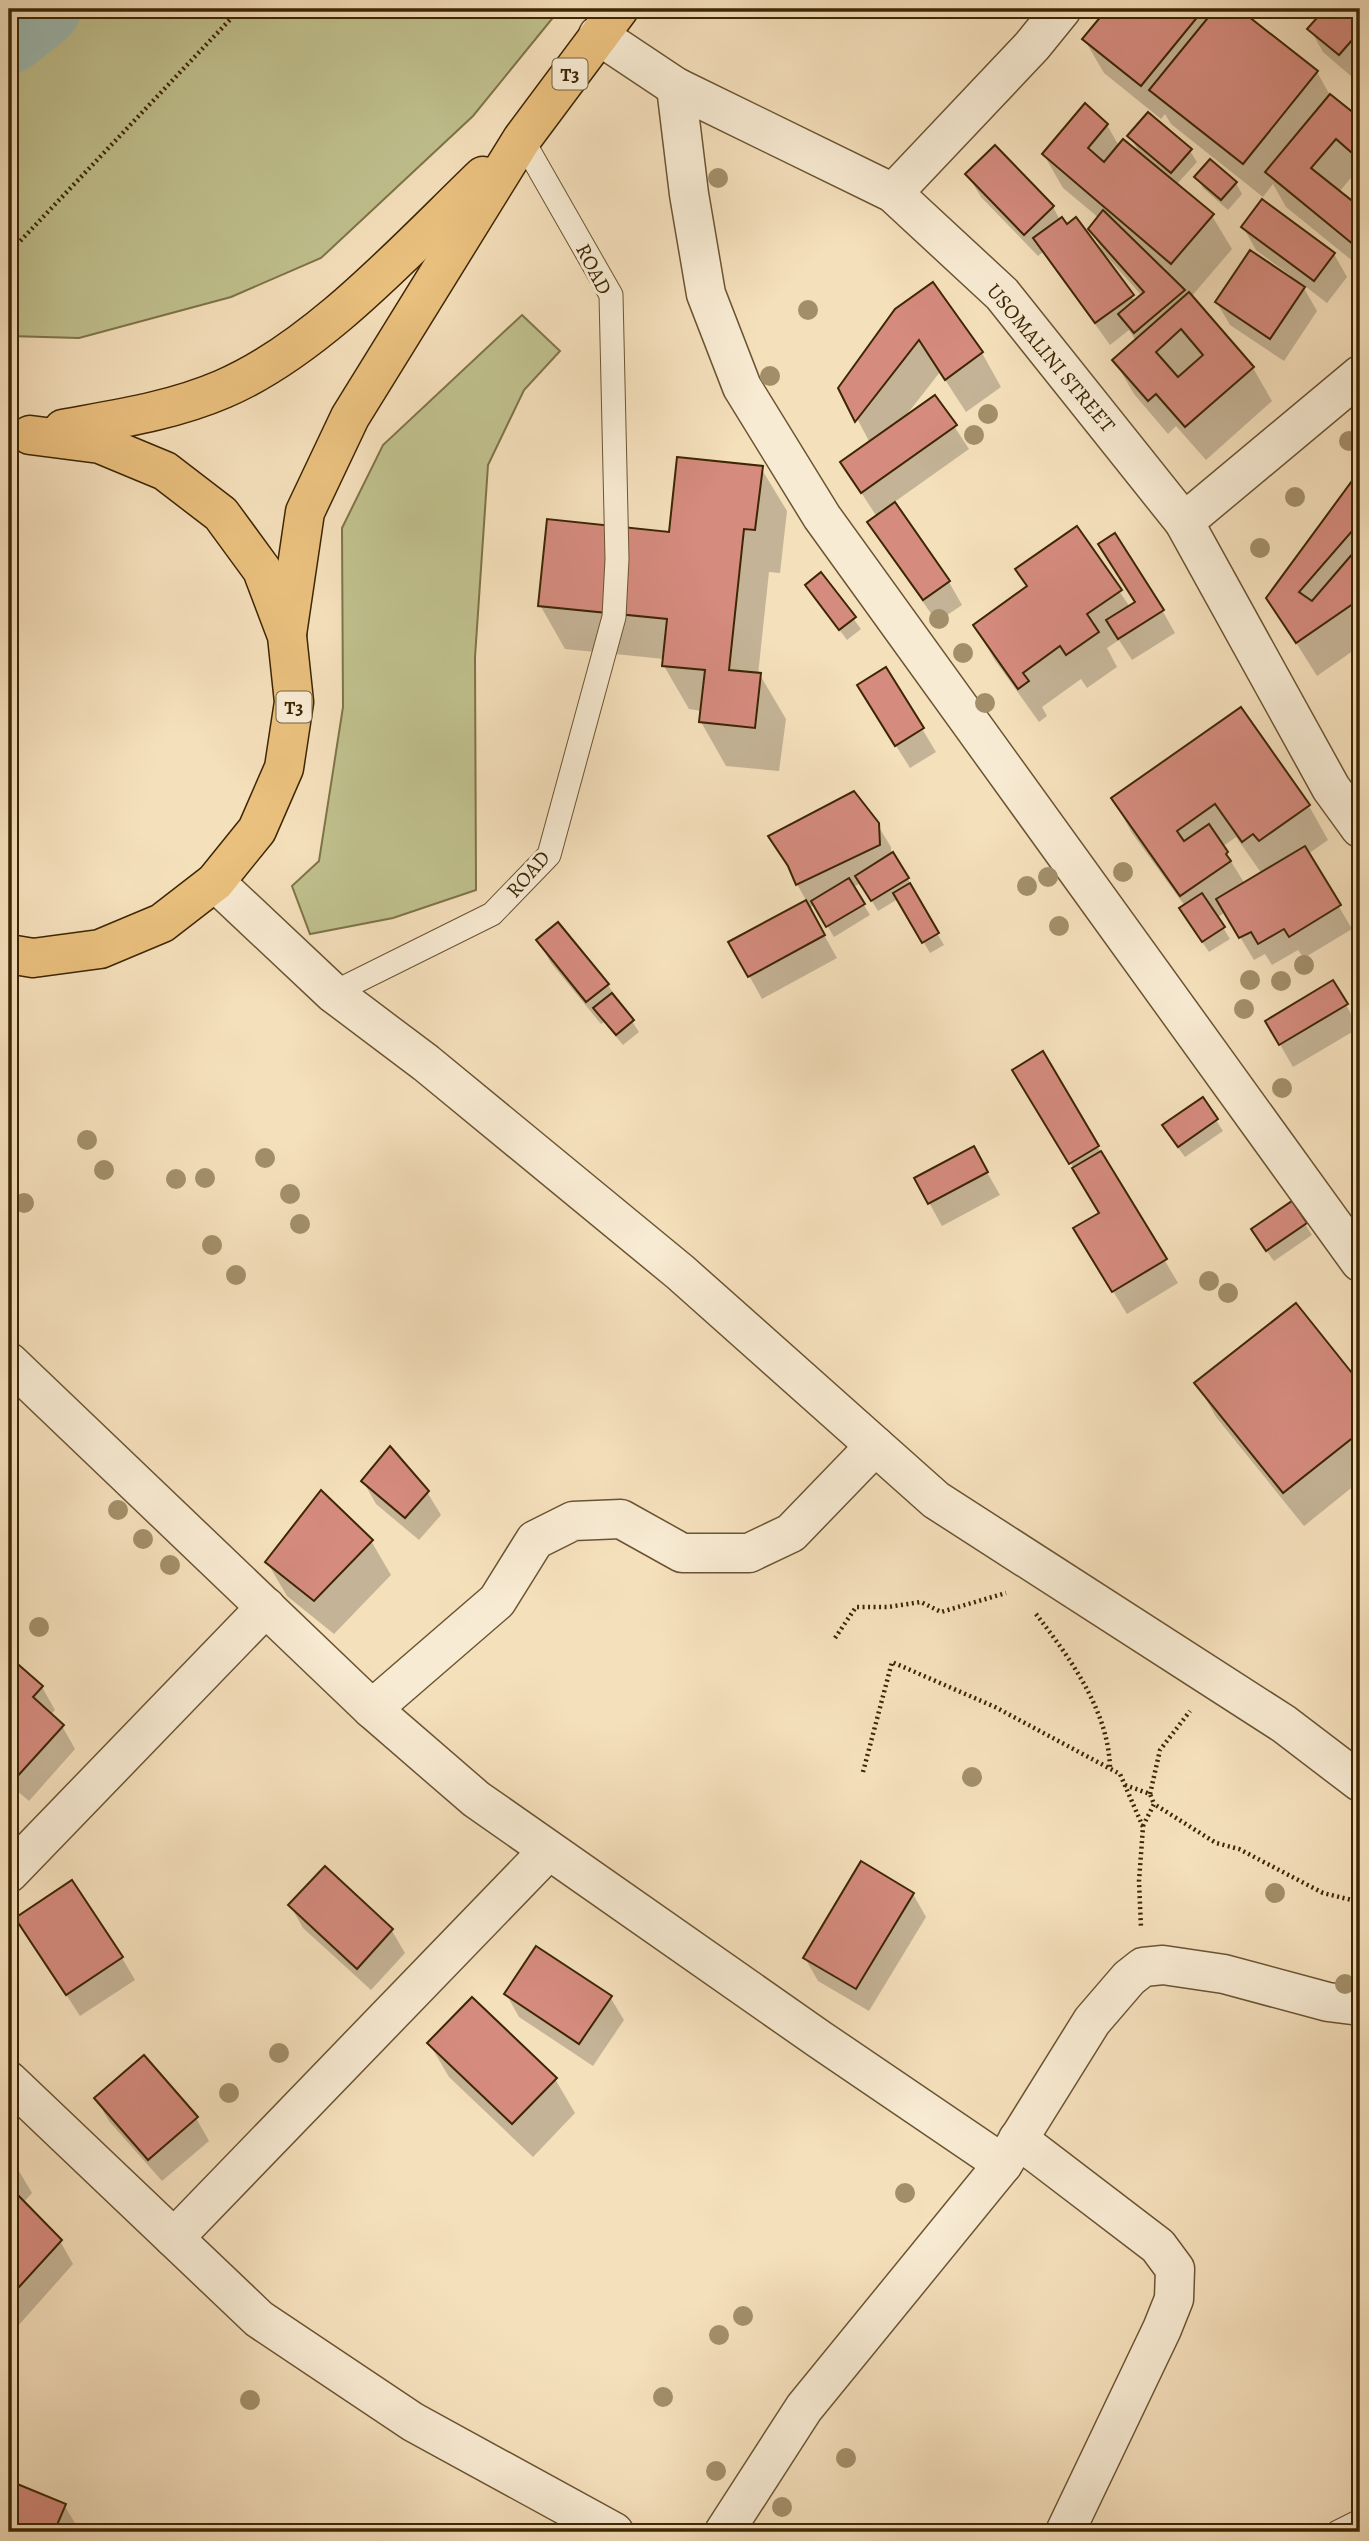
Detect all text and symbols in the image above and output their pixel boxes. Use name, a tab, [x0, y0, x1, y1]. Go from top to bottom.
road number: T3	[552, 58, 588, 90]
street label: ROAD	[569, 239, 619, 299]
street label: USOMALINI STREET	[980, 278, 1122, 439]
road number: T3	[276, 692, 312, 722]
street label: ROAD	[500, 844, 556, 904]

